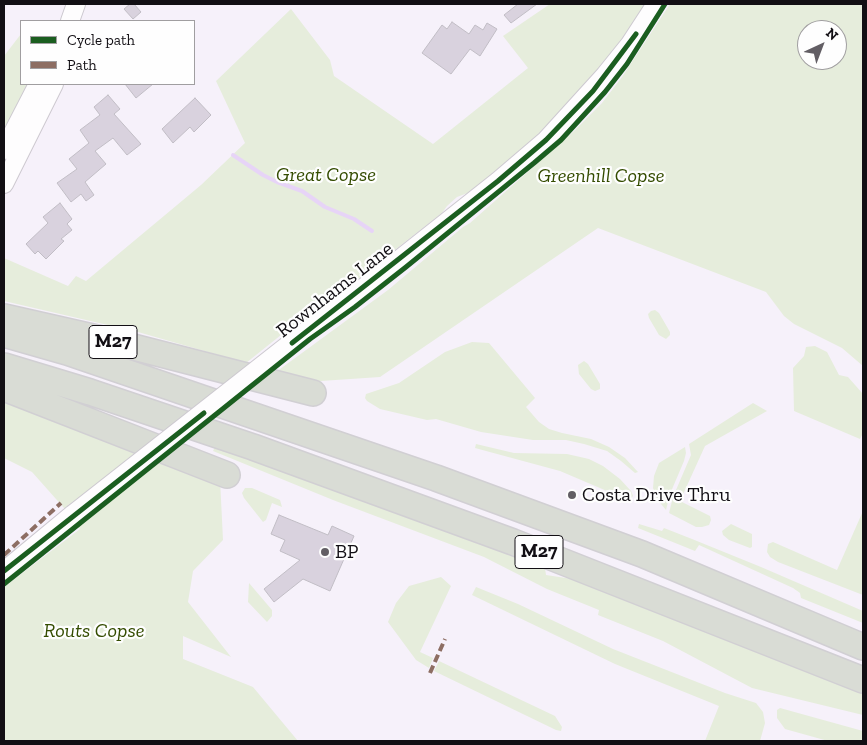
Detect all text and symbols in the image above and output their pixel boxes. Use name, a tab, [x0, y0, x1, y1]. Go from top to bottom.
legend	[20, 20, 195, 85]
north arrow	[797, 20, 847, 70]
text: N	[822, 25, 842, 44]
text: Cycle path	[67, 31, 135, 49]
text: Path	[67, 56, 97, 74]
park label: Great Copse	[276, 163, 376, 187]
park label: Greenhill Copse	[537, 164, 665, 188]
street label: Rownhams Lane	[272, 237, 398, 343]
road number: M27	[89, 326, 137, 358]
place label: Costa Drive Thru	[582, 483, 730, 507]
marker: Costa Drive Thru	[566, 489, 578, 501]
road number: M27	[515, 536, 563, 568]
place label: BP	[335, 540, 359, 564]
marker: BP	[319, 546, 331, 558]
park label: Routs Copse	[43, 619, 145, 643]

